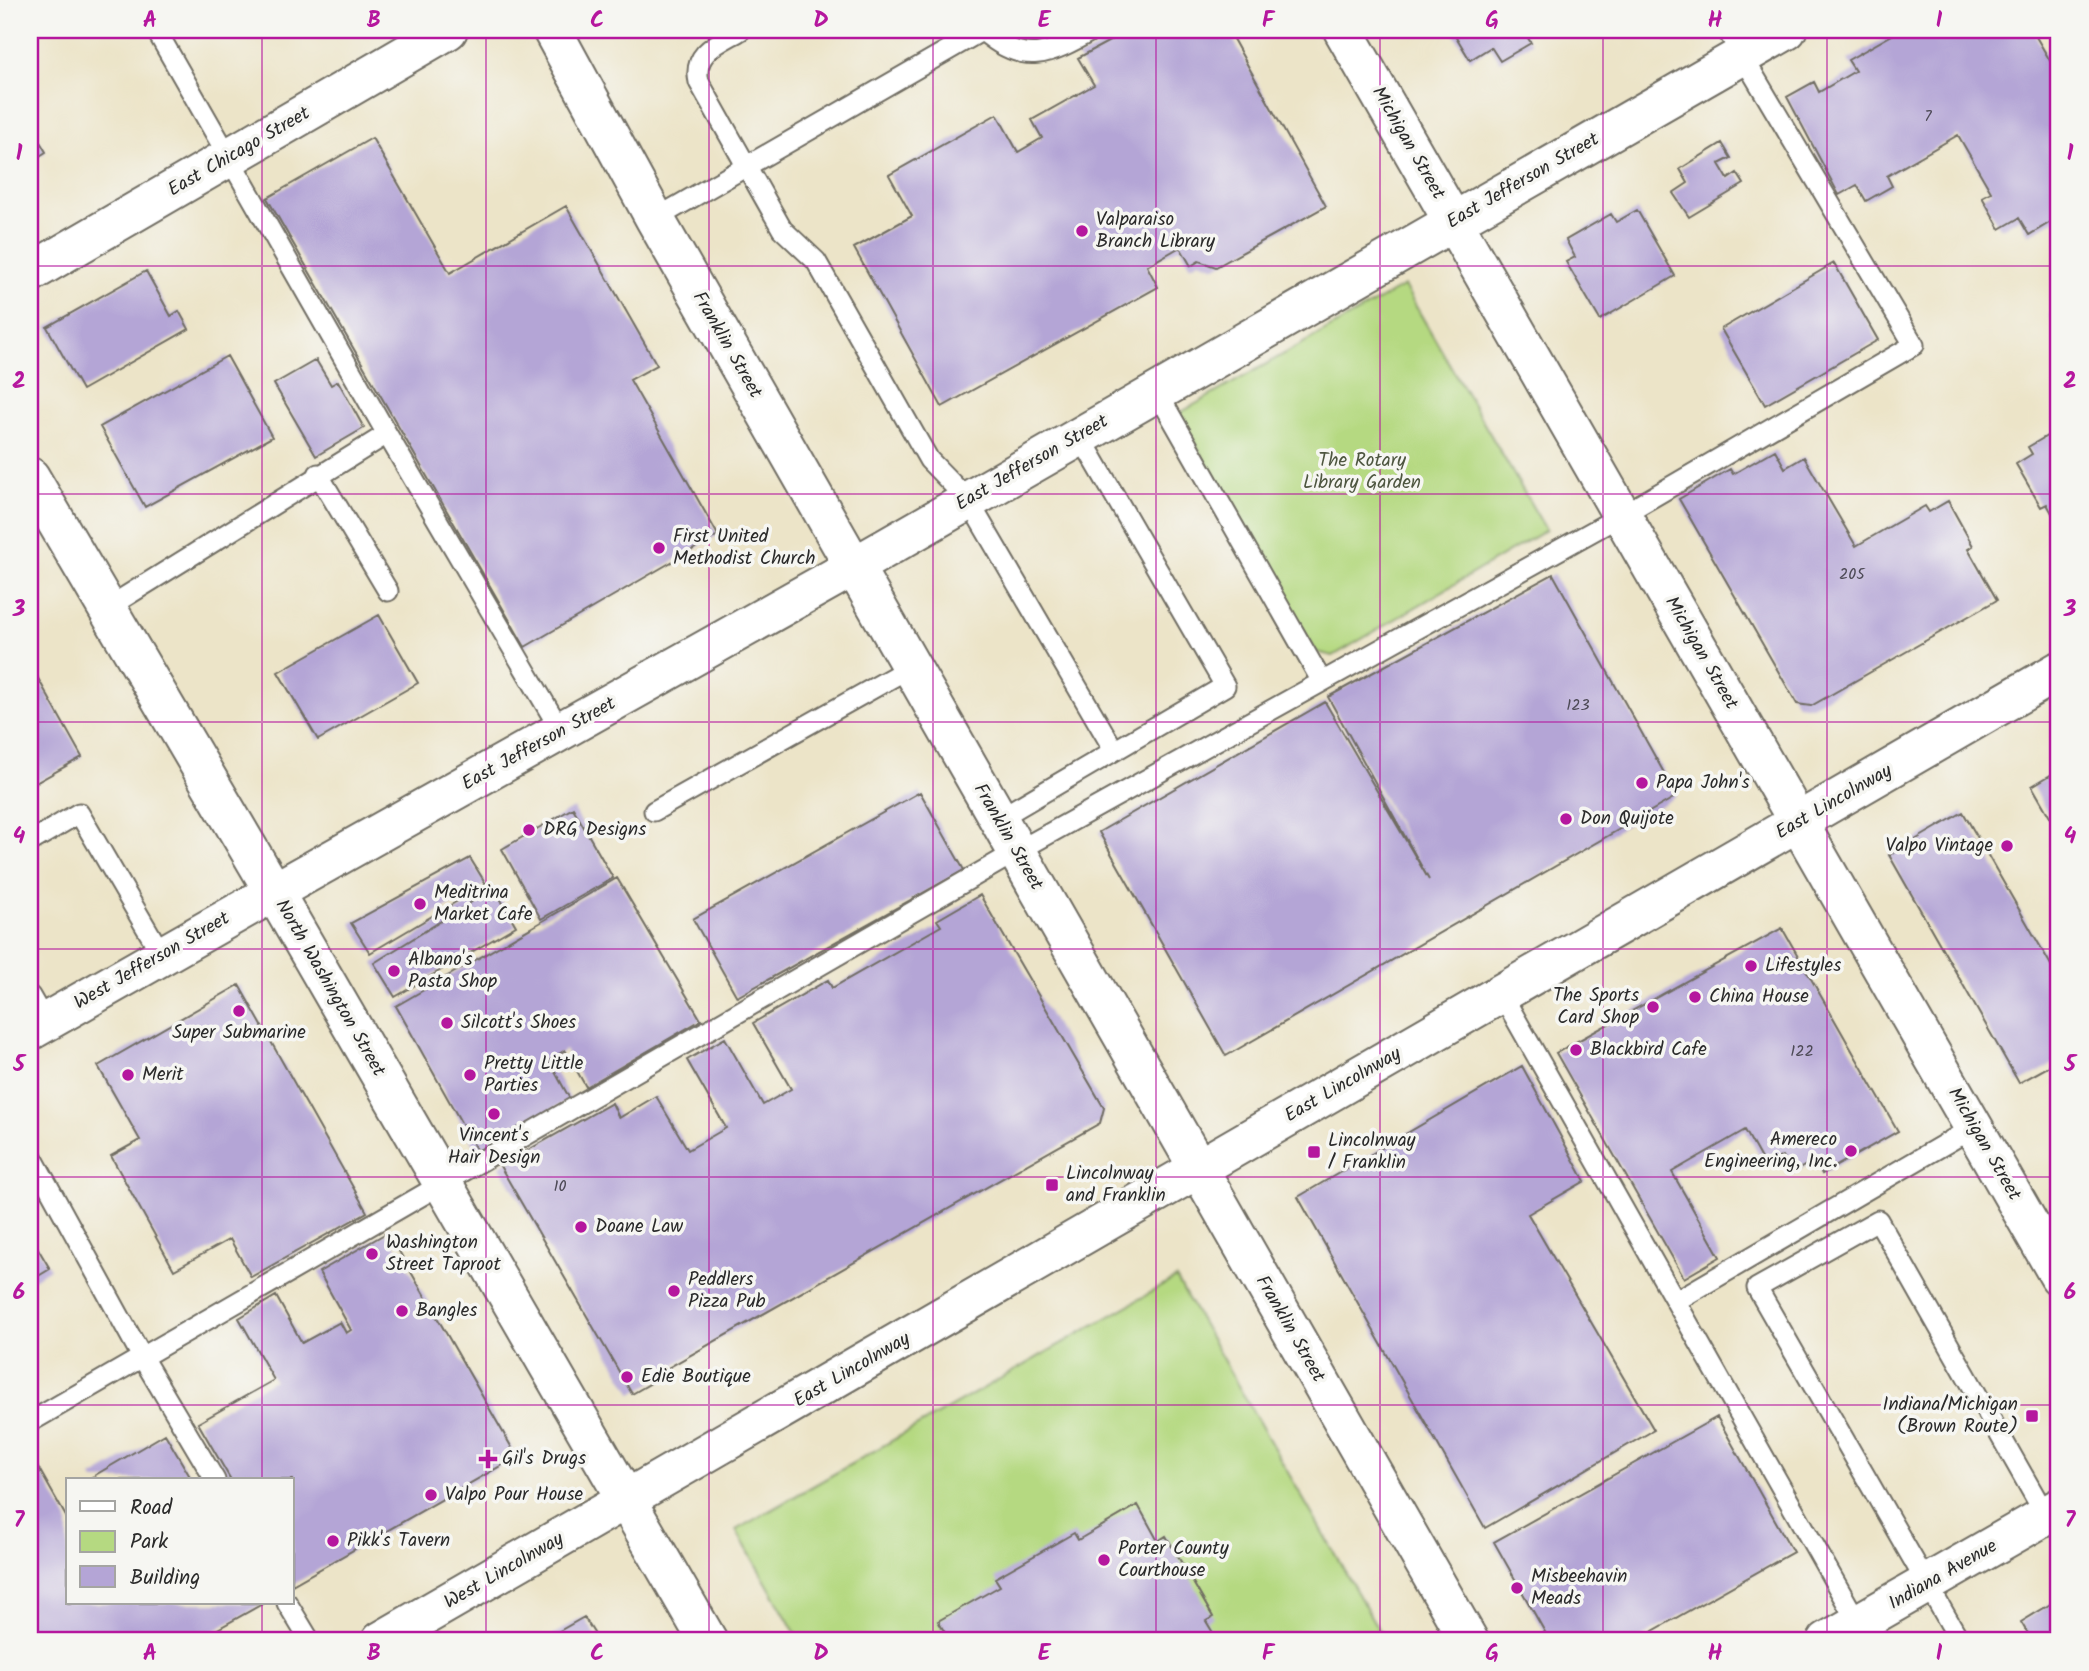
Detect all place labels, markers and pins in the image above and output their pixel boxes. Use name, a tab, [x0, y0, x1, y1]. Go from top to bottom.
place label: Valparaiso Branch Library	[1096, 205, 1216, 257]
marker: Valparaiso Branch Library	[1074, 223, 1090, 239]
place label: First United Methodist Church	[673, 522, 815, 574]
marker: First United Methodist Church	[651, 540, 667, 556]
place label: Papa John's	[1656, 768, 1750, 798]
marker: Papa John's	[1634, 775, 1650, 791]
place label: Don Quijote	[1580, 804, 1674, 834]
marker: Don Quijote	[1558, 811, 1574, 827]
place label: DRG Designs	[543, 815, 646, 845]
marker: DRG Designs	[521, 822, 537, 838]
place label: Valpo Vintage	[1885, 831, 1993, 861]
marker: Valpo Vintage	[1999, 838, 2015, 854]
place label: Meditrina Market Cafe	[434, 878, 533, 930]
marker: Meditrina Market Cafe	[412, 896, 428, 912]
place label: Albano's Pasta Shop	[408, 945, 497, 997]
place label: Lifestyles	[1765, 951, 1841, 981]
marker: Lifestyles	[1743, 958, 1759, 974]
marker: Albano's Pasta Shop	[386, 963, 402, 979]
place label: The Sports Card Shop	[1553, 981, 1639, 1033]
place label: China House	[1709, 982, 1809, 1012]
marker: China House	[1687, 989, 1703, 1005]
marker: The Sports Card Shop	[1645, 999, 1661, 1015]
marker: Super Submarine	[231, 1003, 247, 1019]
place label: Silcott's Shoes	[461, 1008, 576, 1038]
marker: Silcott's Shoes	[439, 1015, 455, 1031]
place label: Super Submarine	[172, 1018, 306, 1048]
place label: Blackbird Cafe	[1590, 1035, 1707, 1065]
marker: Blackbird Cafe	[1568, 1042, 1584, 1058]
place label: Pretty Little Parties	[484, 1049, 584, 1101]
place label: Merit	[142, 1060, 184, 1090]
marker: Merit	[120, 1067, 136, 1083]
marker: Pretty Little Parties	[462, 1067, 478, 1083]
marker: Vincent's Hair Design	[486, 1106, 502, 1122]
place label: Vincent's Hair Design	[448, 1121, 540, 1173]
place label: Amereco Engineering, Inc.	[1704, 1125, 1837, 1177]
place label: Lincolnway / Franklin	[1328, 1126, 1417, 1178]
marker: Amereco Engineering, Inc.	[1843, 1143, 1859, 1159]
marker: Lincolnway / Franklin	[1306, 1144, 1322, 1160]
place label: Lincolnway and Franklin	[1066, 1159, 1166, 1211]
marker: Lincolnway and Franklin	[1044, 1177, 1060, 1193]
place label: Doane Law	[595, 1212, 683, 1242]
marker: Doane Law	[573, 1219, 589, 1235]
place label: Washington Street Taproot	[386, 1228, 501, 1280]
marker: Washington Street Taproot	[364, 1246, 380, 1262]
place label: Peddlers Pizza Pub	[688, 1265, 766, 1317]
marker: Peddlers Pizza Pub	[666, 1283, 682, 1299]
place label: Bangles	[416, 1296, 477, 1326]
marker: Bangles	[394, 1303, 410, 1319]
place label: Edie Boutique	[641, 1362, 751, 1392]
marker: Edie Boutique	[619, 1369, 635, 1385]
place label: Indiana/Michigan (Brown Route)	[1883, 1390, 2018, 1442]
marker: Indiana/Michigan (Brown Route)	[2024, 1408, 2040, 1424]
place label: Gil's Drugs	[502, 1444, 586, 1474]
marker: Gil's Drugs	[480, 1451, 496, 1467]
place label: Valpo Pour House	[445, 1480, 584, 1510]
marker: Valpo Pour House	[423, 1487, 439, 1503]
place label: Pikk's Tavern	[347, 1526, 450, 1556]
marker: Pikk's Tavern	[325, 1533, 341, 1549]
place label: Porter County Courthouse	[1118, 1534, 1230, 1586]
marker: Porter County Courthouse	[1096, 1552, 1112, 1568]
place label: Misbeehavin Meads	[1531, 1562, 1627, 1614]
marker: Misbeehavin Meads	[1509, 1580, 1525, 1596]

